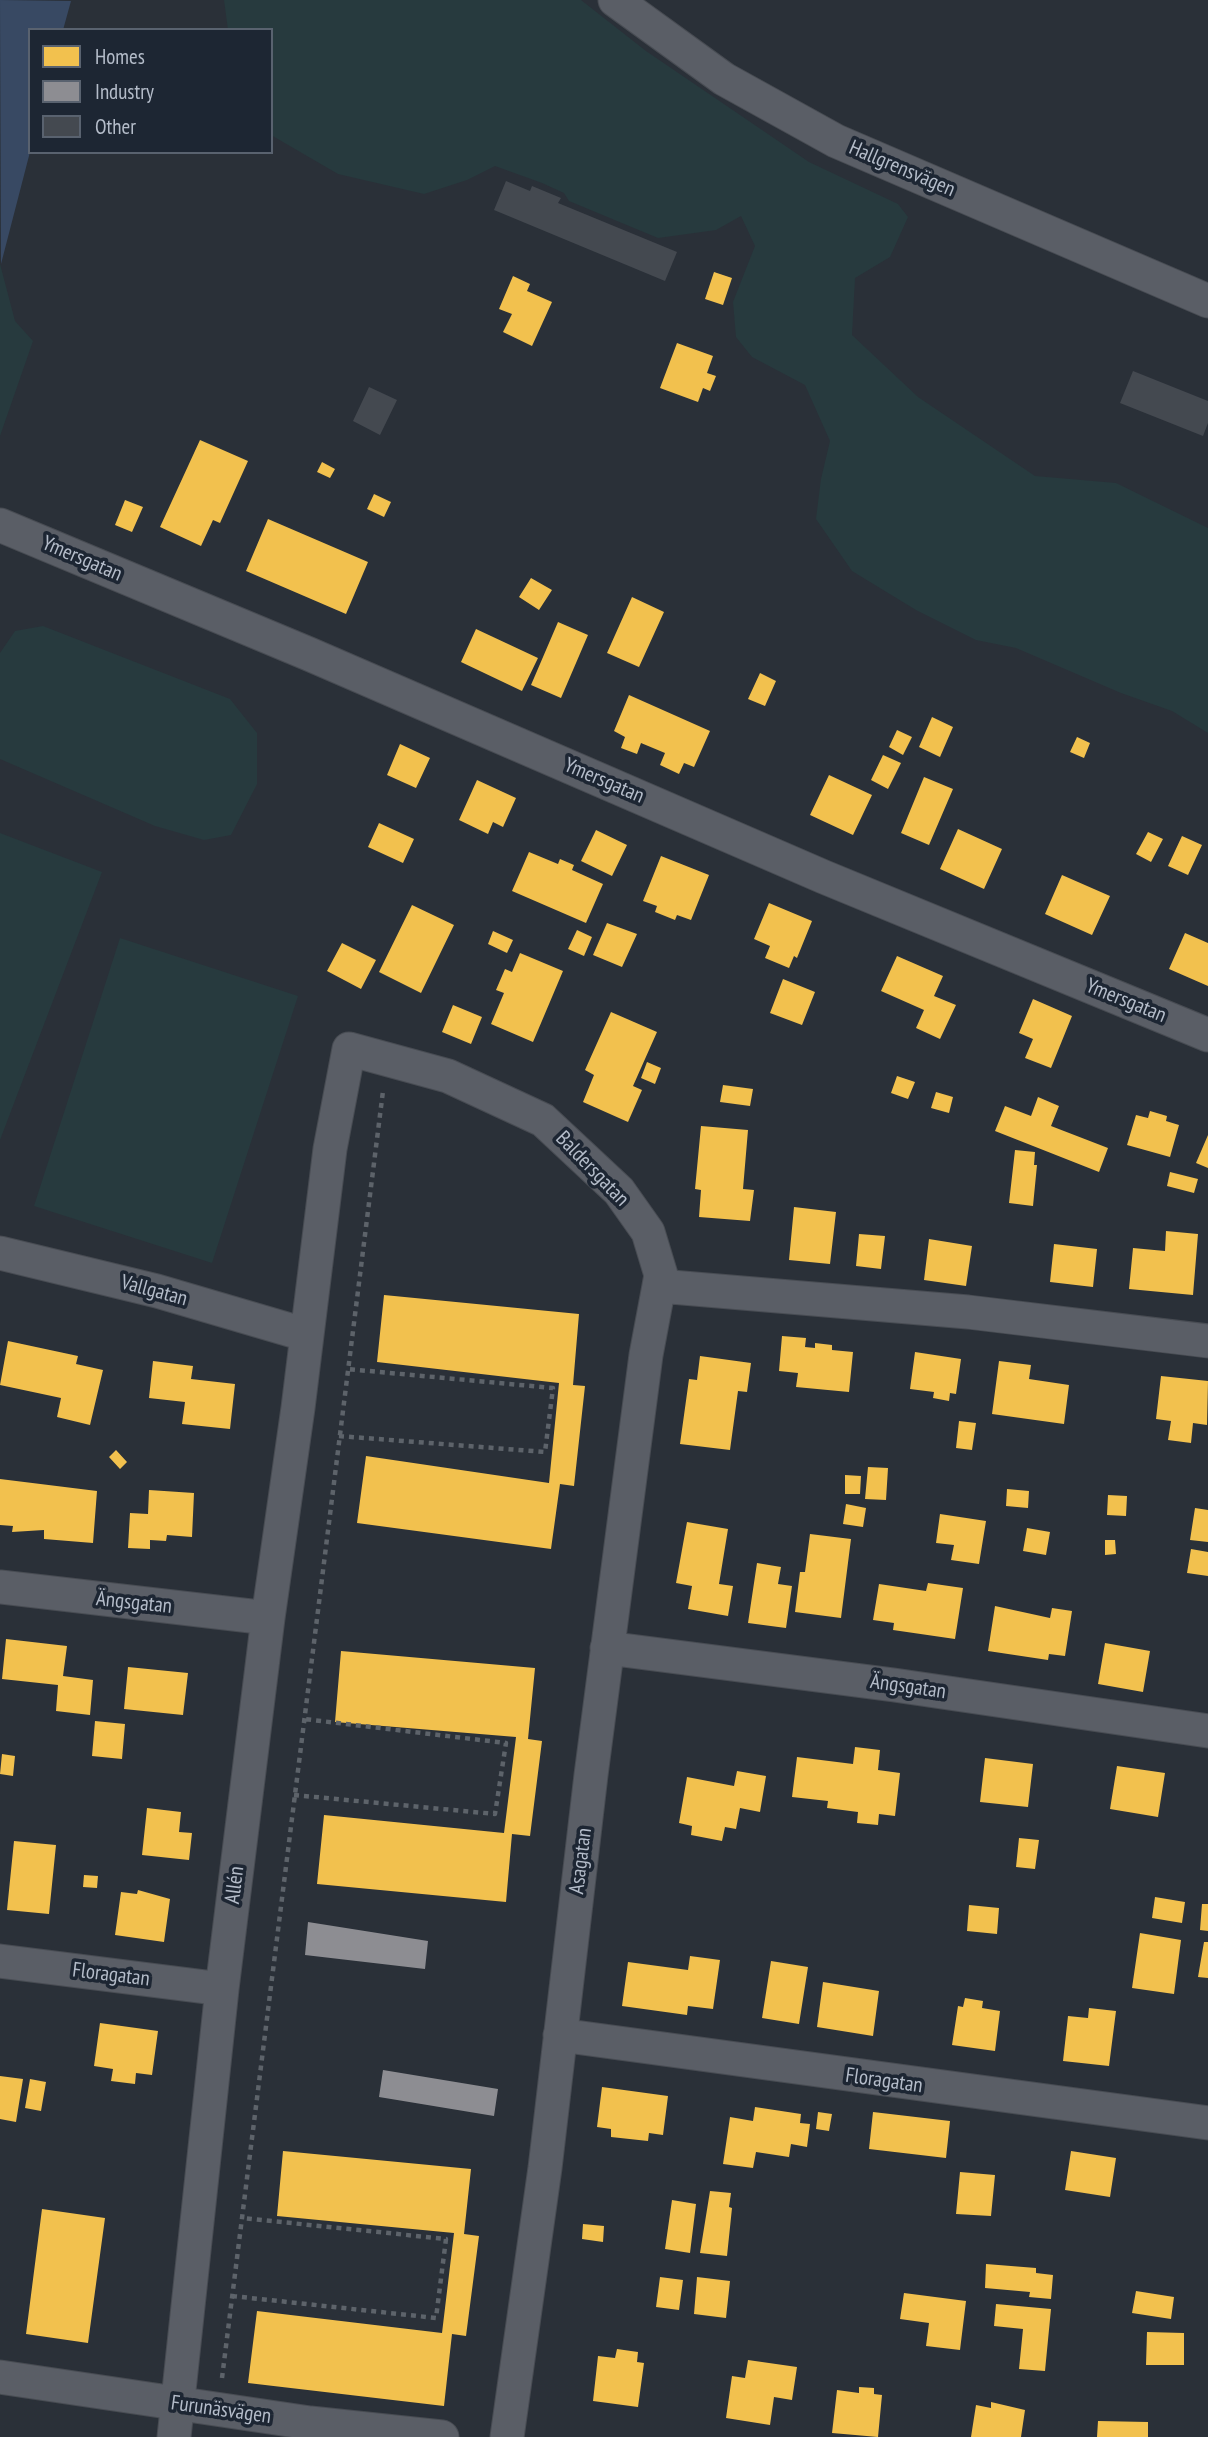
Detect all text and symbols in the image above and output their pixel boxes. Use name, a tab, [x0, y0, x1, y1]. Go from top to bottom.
legend	[28, 28, 273, 154]
text: Homes	[95, 43, 145, 70]
text: Industry	[95, 78, 154, 105]
text: Other	[95, 113, 136, 140]
street label: Hallgrensvägen	[845, 135, 959, 203]
street label: Ymersgatan	[38, 531, 126, 587]
street label: Ymersgatan	[560, 753, 648, 809]
street label: Ymersgatan	[1082, 974, 1170, 1028]
street label: Baldersgatan	[550, 1126, 634, 1212]
street label: Vallgatan	[118, 1270, 190, 1312]
street label: Ängsgatan	[95, 1586, 173, 1620]
street label: Ängsgatan	[869, 1669, 947, 1705]
street label: Asagatan	[564, 1827, 598, 1895]
street label: Allén	[220, 1865, 250, 1905]
street label: Floragatan	[71, 1958, 151, 1992]
street label: Floragatan	[844, 2063, 924, 2099]
street label: Furunäsvägen	[169, 2391, 273, 2429]

